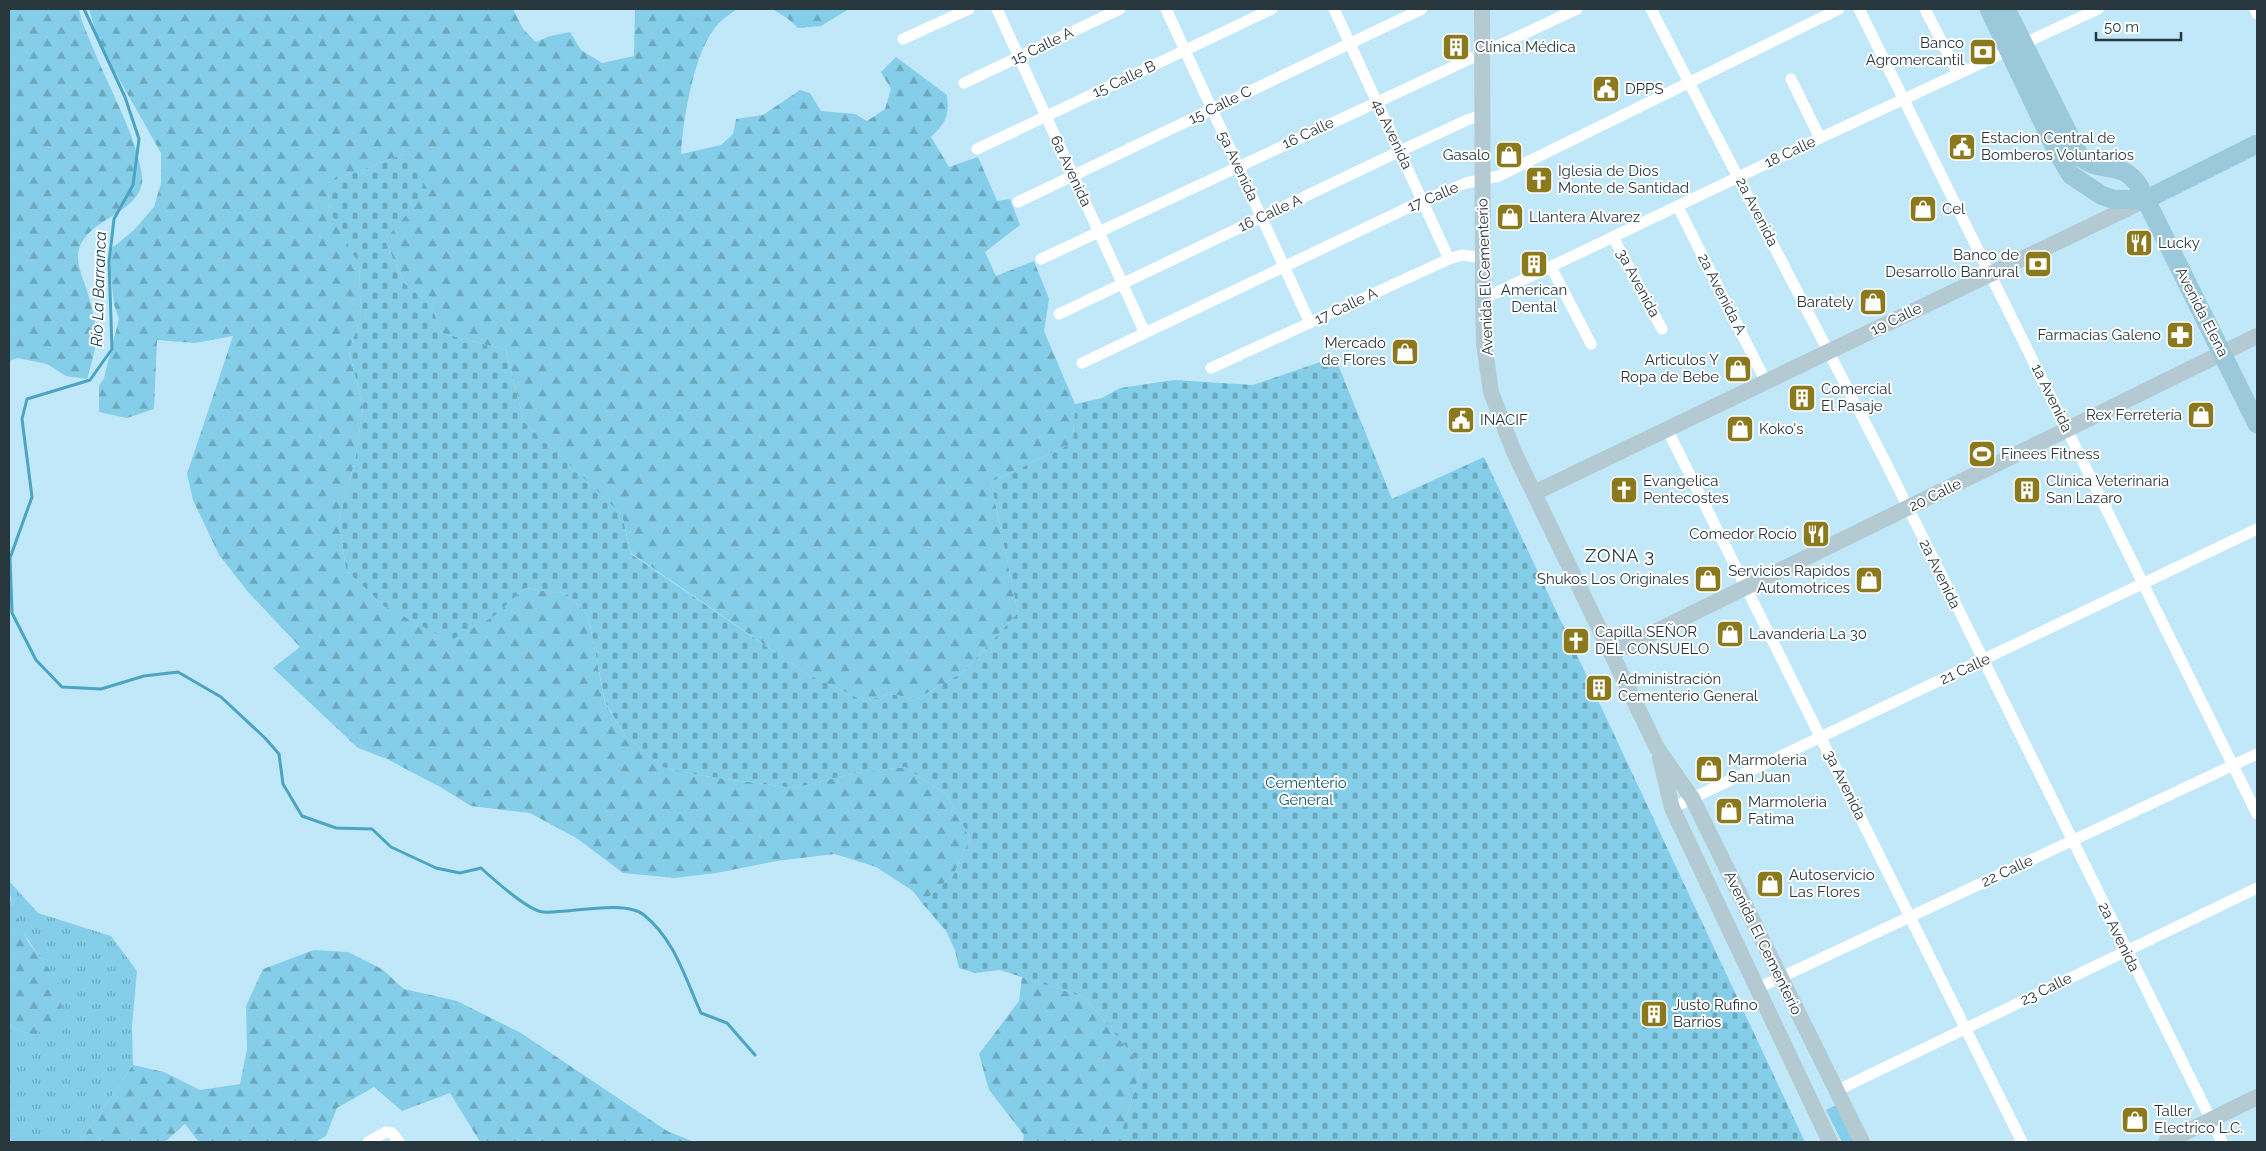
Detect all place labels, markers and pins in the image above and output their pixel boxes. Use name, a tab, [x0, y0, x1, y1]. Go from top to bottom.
building icon: Clínica Médica	[1441, 32, 1471, 62]
place label: Banco Agromercantil	[1866, 34, 1965, 69]
bank icon: Banco Agromercantil	[1968, 37, 1998, 67]
place label: Clínica Médica	[1475, 38, 1576, 56]
public building icon: DPPS	[1591, 74, 1621, 104]
place label: DPPS	[1625, 80, 1664, 98]
place label: Estacion Central de Bomberos Voluntarios	[1981, 129, 2134, 164]
public building icon: Estacion Central de Bomberos Voluntarios	[1947, 132, 1977, 162]
shop icon: Gasalo	[1494, 140, 1524, 170]
place label: Gasalo	[1443, 146, 1490, 164]
place label: Iglesia de Dios Monte de Santidad	[1558, 162, 1689, 197]
church icon: Iglesia de Dios Monte de Santidad	[1524, 165, 1554, 195]
shop icon: Cel	[1908, 194, 1938, 224]
place label: Cel	[1942, 200, 1966, 218]
shop icon: Llantera Alvarez	[1495, 202, 1525, 232]
place label: Llantera Alvarez	[1529, 208, 1640, 226]
restaurant icon: Lucky	[2124, 228, 2154, 258]
place label: Lucky	[2158, 234, 2200, 252]
place label: Banco de Desarrollo Banrural	[1885, 246, 2020, 281]
building icon: American Dental	[1519, 249, 1549, 279]
bank icon: Banco de Desarrollo Banrural	[2023, 249, 2053, 279]
place label: American Dental	[1501, 281, 1567, 316]
shop icon: Barately	[1858, 287, 1888, 317]
place label: Barately	[1797, 293, 1854, 311]
pharmacy icon: Farmacias Galeno	[2165, 320, 2195, 350]
place label: Farmacias Galeno	[2038, 326, 2161, 344]
place label: Mercado de Flores	[1321, 334, 1386, 369]
shop icon: Mercado de Flores	[1390, 337, 1420, 367]
place label: Articulos Y Ropa de Bebe	[1620, 351, 1719, 386]
shop icon: Articulos Y Ropa de Bebe	[1723, 354, 1753, 384]
place label: Comercial El Pasaje	[1821, 380, 1893, 415]
building icon: Comercial El Pasaje	[1787, 383, 1817, 413]
shop icon: Rex Ferretería	[2186, 400, 2216, 430]
public building icon: INACIF	[1446, 405, 1476, 435]
place label: Rex Ferretería	[2086, 406, 2182, 424]
place label: INACIF	[1480, 411, 1528, 429]
shop icon: Koko's	[1725, 414, 1755, 444]
place label: Koko's	[1759, 420, 1803, 438]
sports icon: Finees Fitness	[1967, 439, 1997, 469]
place label: Finees Fitness	[2001, 445, 2100, 463]
place label: Evangelica Pentecostes	[1643, 472, 1729, 507]
place label: Clínica Veterinaria San Lazaro	[2046, 472, 2169, 507]
church icon: Evangelica Pentecostes	[1609, 475, 1639, 505]
building icon: Clínica Veterinaria San Lazaro	[2012, 475, 2042, 505]
restaurant icon: Comedor Rocío	[1801, 519, 1831, 549]
place label: Comedor Rocío	[1689, 525, 1797, 543]
place label: Servicios Rapidos Automotrices	[1728, 562, 1850, 597]
shop icon: Shukos Los Originales	[1693, 564, 1723, 594]
shop icon: Servicios Rapidos Automotrices	[1854, 565, 1884, 595]
place label: Shukos Los Originales	[1537, 570, 1689, 588]
shop icon: Lavanderia La 30	[1715, 619, 1745, 649]
place label: Capilla SEÑOR DEL CONSUELO	[1595, 623, 1709, 658]
place label: Lavanderia La 30	[1749, 625, 1867, 643]
church icon: Capilla SEÑOR DEL CONSUELO	[1561, 626, 1591, 656]
place label: Administración Cementerio General	[1618, 670, 1759, 705]
building icon: Administración Cementerio General	[1584, 673, 1614, 703]
place label: Marmoleria San Juan	[1728, 751, 1807, 786]
shop icon: Marmoleria San Juan	[1694, 754, 1724, 784]
place label: Marmoleria Fatima	[1748, 793, 1827, 828]
shop icon: Marmoleria Fatima	[1714, 796, 1744, 826]
place label: Autoservicio Las Flores	[1789, 866, 1875, 901]
shop icon: Autoservicio Las Flores	[1755, 869, 1785, 899]
place label: Justo Rufino Barrios	[1673, 996, 1758, 1031]
building icon: Justo Rufino Barrios	[1639, 999, 1669, 1029]
place label: Taller Electrico L.C.	[2154, 1102, 2243, 1137]
shop icon: Taller Electrico L.C.	[2120, 1105, 2150, 1135]

